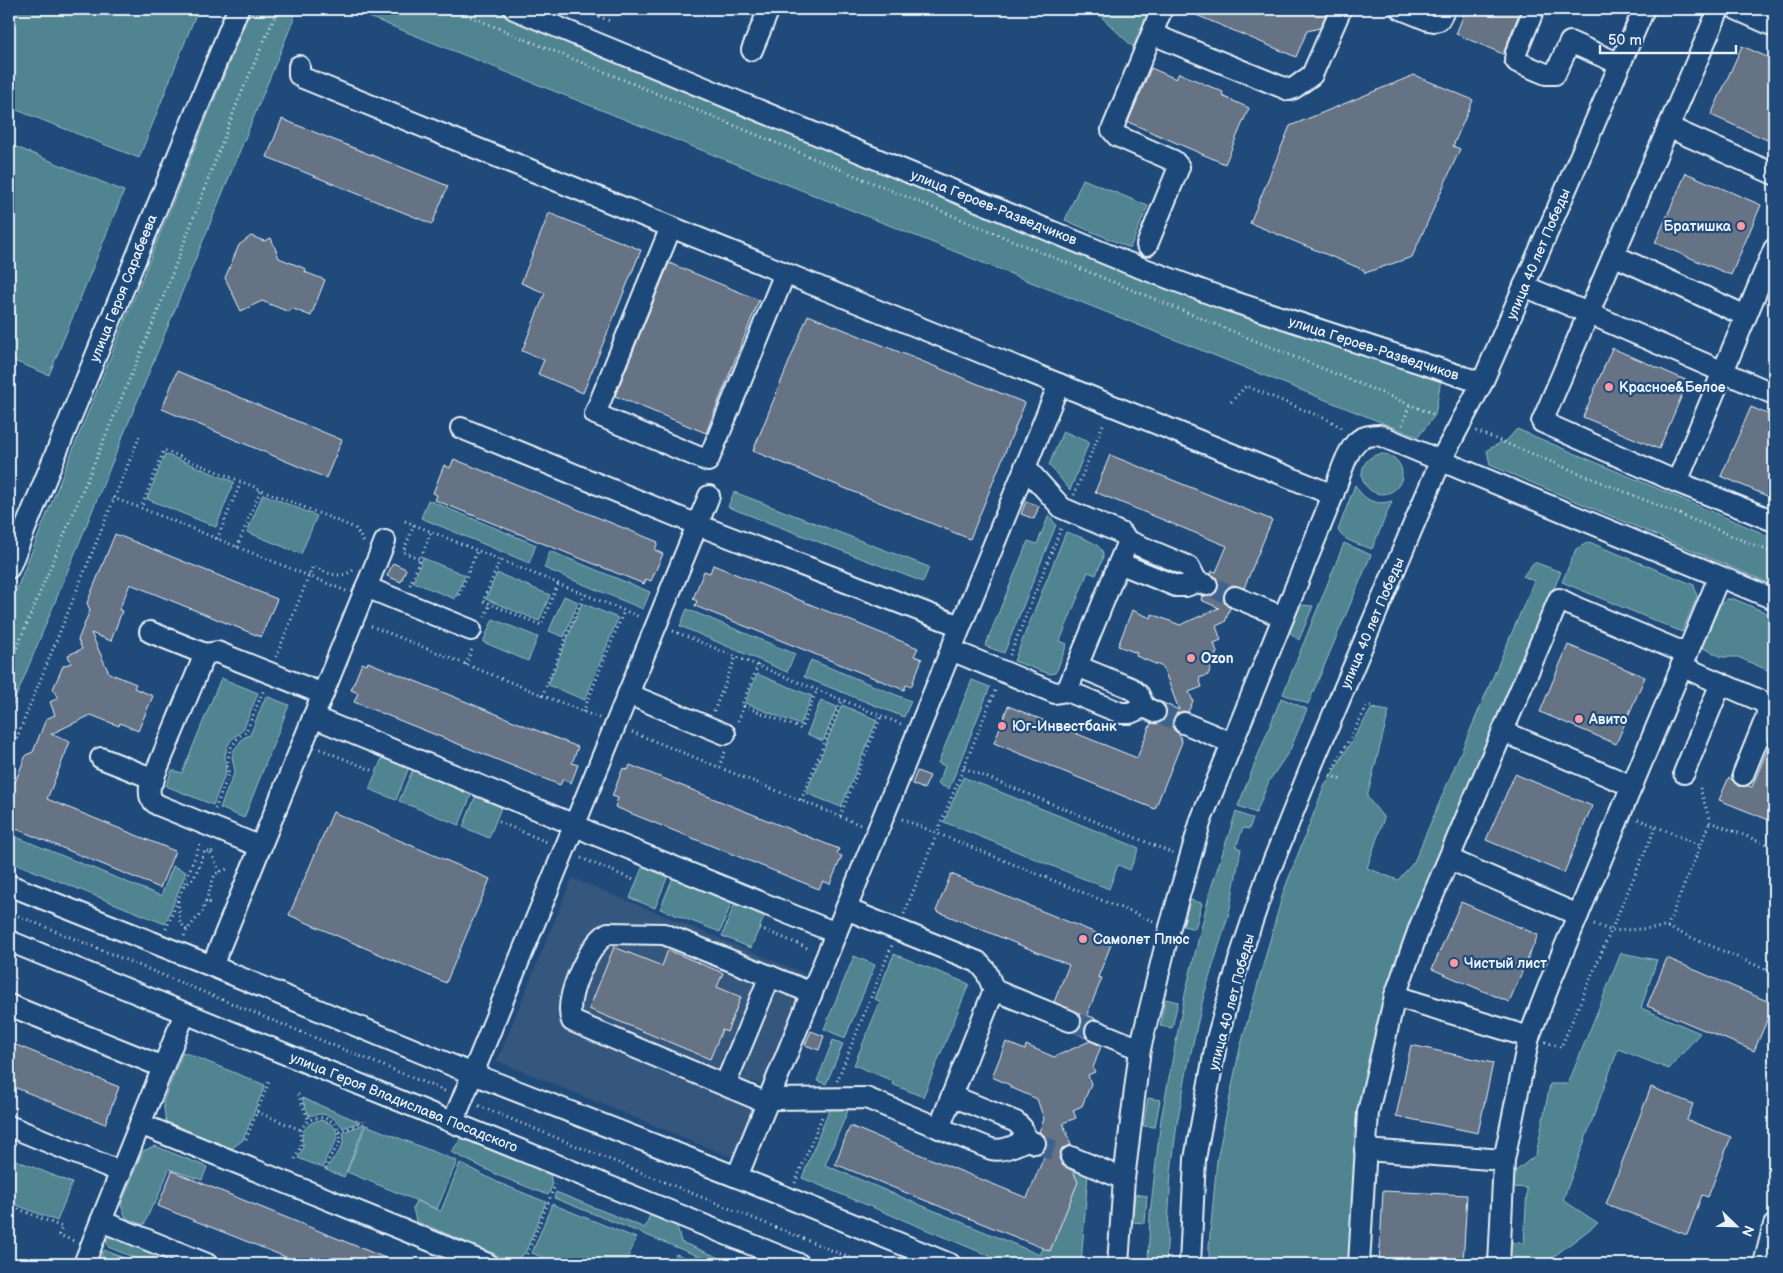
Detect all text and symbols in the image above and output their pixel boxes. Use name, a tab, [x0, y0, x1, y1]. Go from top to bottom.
scale bar	[1600, 22, 1737, 54]
text: 50 m	[1608, 31, 1642, 50]
street label: улица Героев-Разведчиков	[908, 166, 1080, 249]
street label: улица 40 лет Победы	[1503, 186, 1574, 322]
street label: улица Героя Сарабеева	[86, 211, 161, 364]
place label: Братишка	[1663, 218, 1732, 235]
marker: Братишка	[1735, 220, 1747, 232]
street label: улица Героев-Разведчиков	[1287, 313, 1462, 384]
place label: Красное&Белое	[1619, 379, 1726, 396]
marker: Красное&Белое	[1603, 381, 1615, 393]
street label: улица 40 лет Победы	[1337, 555, 1408, 691]
place label: Ozon	[1201, 650, 1234, 667]
marker: Ozon	[1185, 652, 1197, 664]
place label: Авито	[1588, 711, 1628, 728]
marker: Авито	[1573, 713, 1585, 725]
place label: Юг-Инвестбанк	[1012, 718, 1117, 735]
marker: Юг-Инвестбанк	[996, 720, 1008, 732]
place label: Самолет Плюс	[1093, 931, 1190, 948]
street label: улица 40 лет Победы	[1205, 932, 1258, 1072]
marker: Самолет Плюс	[1077, 933, 1089, 945]
place label: Чистый лист	[1464, 955, 1547, 972]
marker: Чистый лист	[1448, 957, 1460, 969]
street label: улица Героя Владислава Посадского	[288, 1049, 520, 1156]
north arrow	[1710, 1200, 1760, 1250]
text: N	[1738, 1223, 1757, 1239]

